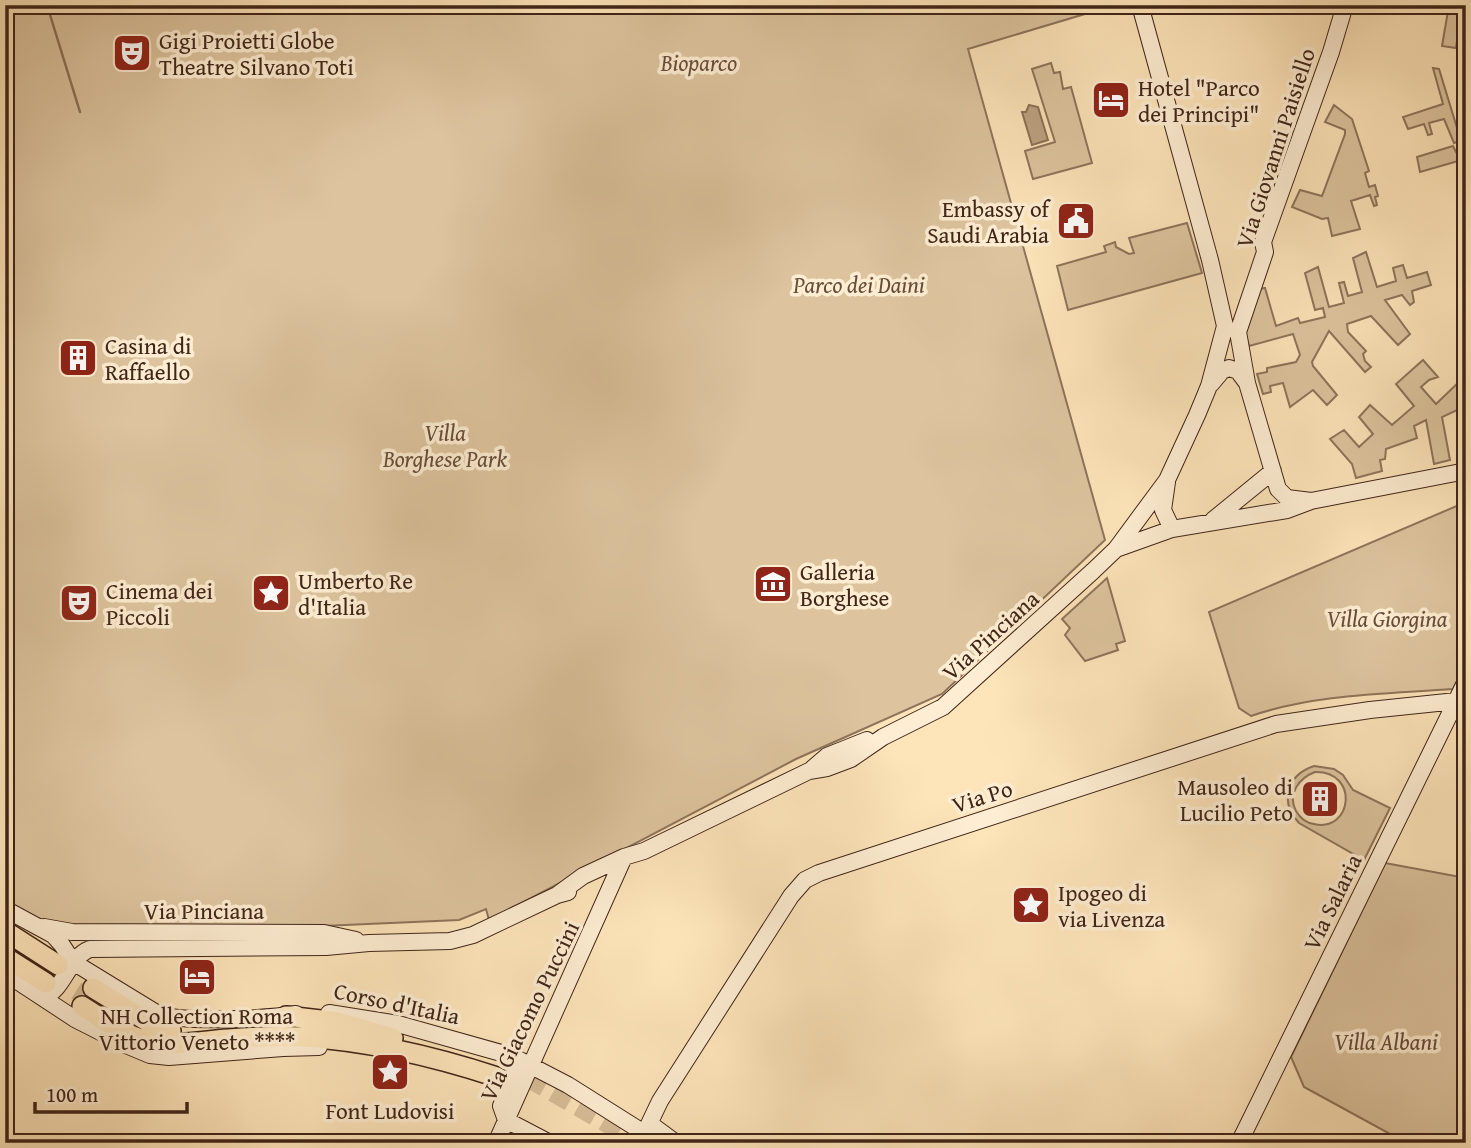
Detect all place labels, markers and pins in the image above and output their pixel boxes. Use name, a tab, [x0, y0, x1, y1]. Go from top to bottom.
place label: Gigi Proietti Globe Theatre Silvano Toti	[159, 24, 354, 83]
theatre icon: Gigi Proietti Globe Theatre Silvano Toti	[111, 32, 153, 74]
place label: Hotel "Parco dei Principi"	[1138, 71, 1260, 130]
hotel icon: Hotel "Parco dei Principi"	[1090, 79, 1132, 121]
place label: Embassy of Saudi Arabia	[927, 192, 1052, 251]
public building icon: Embassy of Saudi Arabia	[1055, 200, 1097, 242]
place label: Casina di Raffaello	[105, 329, 192, 388]
building icon: Casina di Raffaello	[57, 337, 99, 379]
place label: Galleria Borghese	[800, 555, 889, 614]
museum icon: Galleria Borghese	[752, 563, 794, 605]
place label: Umberto Re d'Italia	[298, 564, 413, 623]
place icon: Umberto Re d'Italia	[250, 572, 292, 614]
place label: Cinema dei Piccoli	[106, 574, 213, 633]
theatre icon: Cinema dei Piccoli	[58, 582, 100, 624]
place label: Mausoleo di Lucilio Peto	[1177, 770, 1293, 829]
building icon: Mausoleo di Lucilio Peto	[1299, 778, 1341, 820]
place label: Ipogeo di via Livenza	[1058, 876, 1165, 935]
place icon: Ipogeo di via Livenza	[1010, 884, 1052, 926]
hotel icon: NH Collection Roma Vittorio Veneto ****	[176, 956, 218, 998]
place label: NH Collection Roma Vittorio Veneto ****	[99, 999, 295, 1058]
place icon: Font Ludovisi	[369, 1051, 411, 1093]
place label: Font Ludovisi	[326, 1094, 454, 1127]

